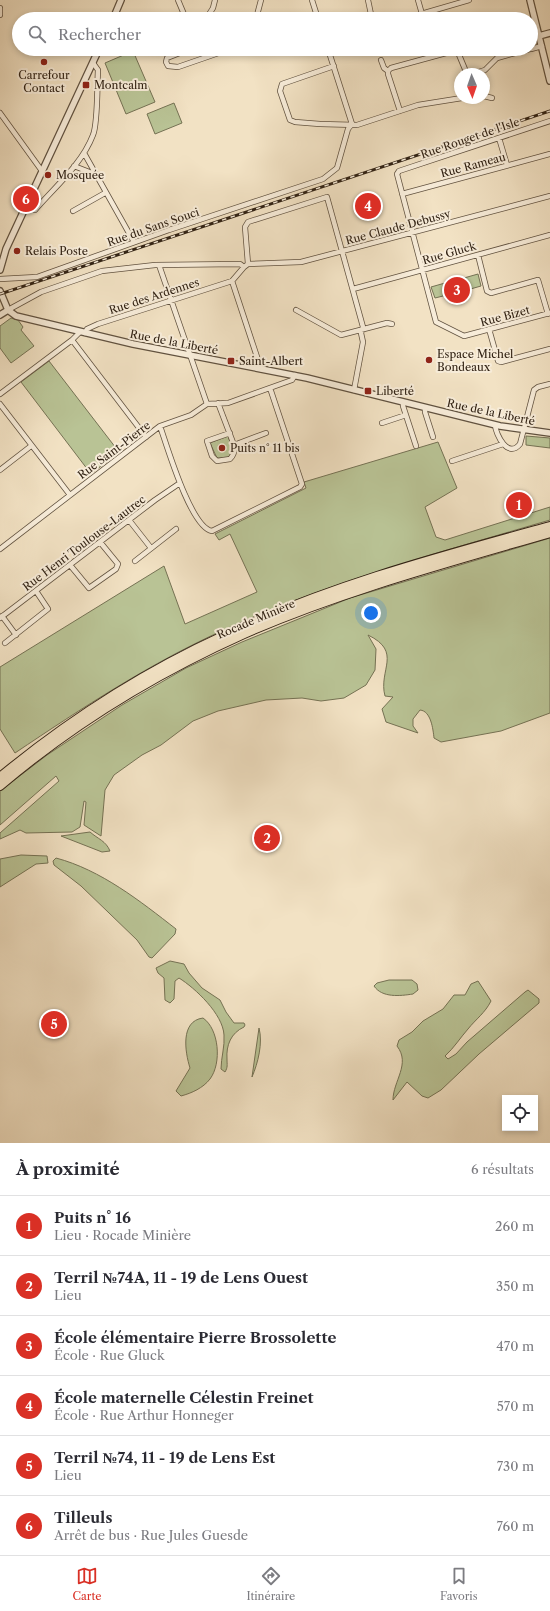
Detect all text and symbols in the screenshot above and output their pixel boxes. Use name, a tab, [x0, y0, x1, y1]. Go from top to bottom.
search box	[12, 12, 538, 56]
icon: search	[26, 23, 48, 45]
text: Rechercher	[58, 25, 141, 44]
marker: Carrefour Contact	[39, 57, 49, 67]
place label: Carrefour Contact	[18, 68, 70, 95]
north arrow	[454, 68, 490, 104]
place label: Montcalm	[94, 78, 148, 92]
marker: Montcalm	[81, 80, 91, 90]
street label: Rue Rouget de l'Isle	[419, 114, 521, 162]
street label: Rue Rameau	[439, 150, 507, 180]
place label: Mosquée	[56, 168, 104, 182]
marker: Mosquée	[43, 170, 53, 180]
pin: 6	[13, 184, 39, 214]
pin: 4	[355, 191, 381, 221]
street label: Rue du Sans Souci	[105, 204, 202, 249]
street label: Rue Claude Debussy	[344, 206, 453, 248]
street label: Rue Gluck	[421, 239, 478, 267]
place label: Relais Poste	[25, 244, 88, 258]
marker: Relais Poste	[12, 246, 22, 256]
street label: Rue des Ardennes	[107, 275, 201, 317]
pin: 3	[444, 275, 470, 305]
street label: Rue Bizet	[479, 303, 531, 329]
street label: Rue de la Liberté	[129, 327, 219, 357]
place label: Espace Michel Bondeaux	[437, 347, 514, 374]
place label: Saint-Albert	[239, 354, 303, 368]
marker: Espace Michel Bondeaux	[424, 355, 434, 365]
marker: Saint-Albert	[226, 356, 236, 366]
place label: Liberté	[376, 384, 414, 398]
marker: Liberté	[363, 386, 373, 396]
street label: Rue de la Liberté	[446, 396, 536, 428]
street label: Rue Saint-Pierre	[75, 418, 153, 482]
place label: Puits n° 11 bis	[230, 441, 300, 455]
marker: Puits n° 11 bis	[217, 443, 227, 453]
pin: 1	[506, 490, 532, 520]
street label: Rue Henri Toulouse-Lautrec	[20, 492, 148, 594]
street label: Rocade Minière	[215, 596, 297, 642]
your location	[361, 603, 381, 623]
pin: 2	[254, 823, 280, 853]
pin: 5	[41, 1009, 67, 1039]
map controls	[502, 1095, 538, 1131]
button: locate	[502, 1095, 538, 1131]
text: À proximité	[16, 1159, 120, 1179]
text: 6 résultats	[471, 1161, 534, 1177]
text: Puits n° 16	[54, 1208, 131, 1227]
text: 1	[26, 1218, 32, 1234]
text: 260 m	[495, 1218, 534, 1234]
text: Lieu · Rocade Minière	[54, 1227, 191, 1243]
text: Terril №74A, 11 - 19 de Lens Ouest	[54, 1268, 308, 1287]
text: 2	[25, 1278, 33, 1294]
text: 350 m	[496, 1278, 534, 1294]
text: Lieu	[54, 1287, 82, 1303]
text: École élémentaire Pierre Brossolette	[54, 1328, 336, 1347]
text: 3	[25, 1338, 33, 1354]
text: 470 m	[496, 1338, 534, 1354]
text: École · Rue Gluck	[54, 1347, 164, 1363]
text: École maternelle Célestin Freinet	[54, 1388, 314, 1407]
text: 4	[25, 1398, 33, 1414]
text: 570 m	[497, 1398, 534, 1414]
text: École · Rue Arthur Honneger	[54, 1407, 234, 1423]
text: Terril №74, 11 - 19 de Lens Est	[54, 1448, 275, 1467]
text: 5	[25, 1458, 33, 1474]
text: 730 m	[497, 1458, 534, 1474]
text: Lieu	[54, 1467, 82, 1483]
text: Tilleuls	[54, 1508, 112, 1527]
text: 6	[25, 1518, 33, 1534]
text: 760 m	[496, 1518, 534, 1534]
text: Arrêt de bus · Rue Jules Guesde	[54, 1527, 248, 1543]
tab: Carte	[72, 1565, 101, 1603]
tab: Itinéraire	[246, 1565, 295, 1603]
tab: Favoris	[440, 1565, 477, 1603]

